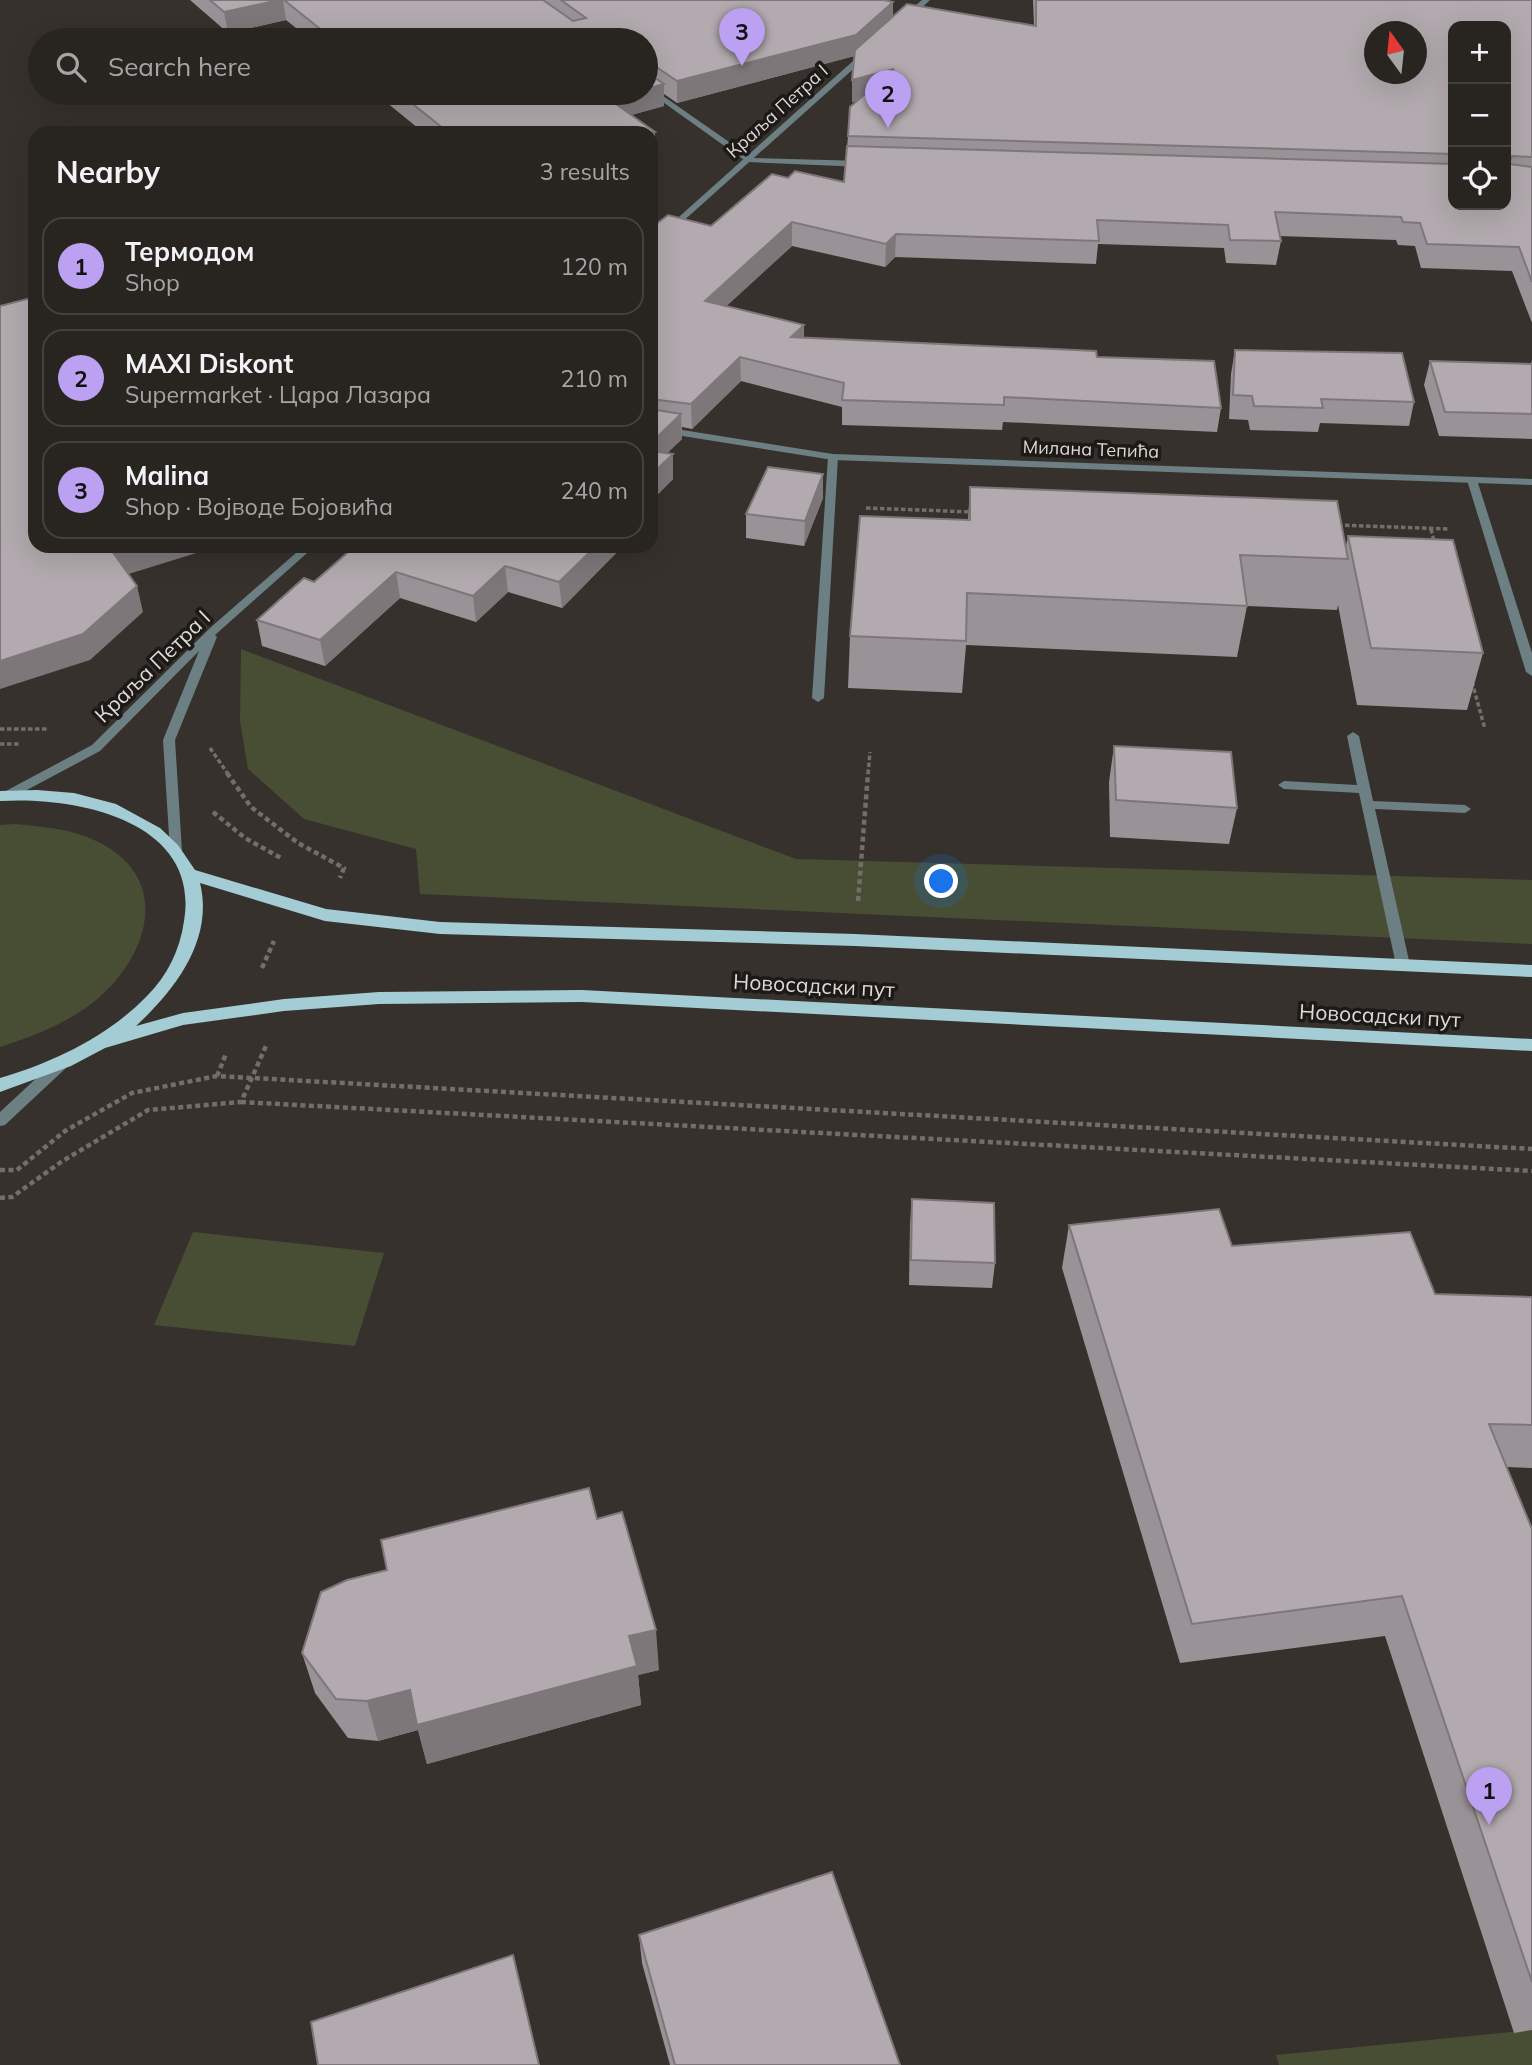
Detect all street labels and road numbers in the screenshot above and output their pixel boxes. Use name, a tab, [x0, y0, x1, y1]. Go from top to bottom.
street label: Краља Петра I	[721, 59, 833, 163]
street label: Милана Тепића	[1022, 435, 1160, 463]
street label: Краља Петра I	[89, 604, 215, 728]
street label: Новосадски пут	[733, 968, 896, 1002]
street label: Новосадски пут	[1299, 998, 1462, 1032]

